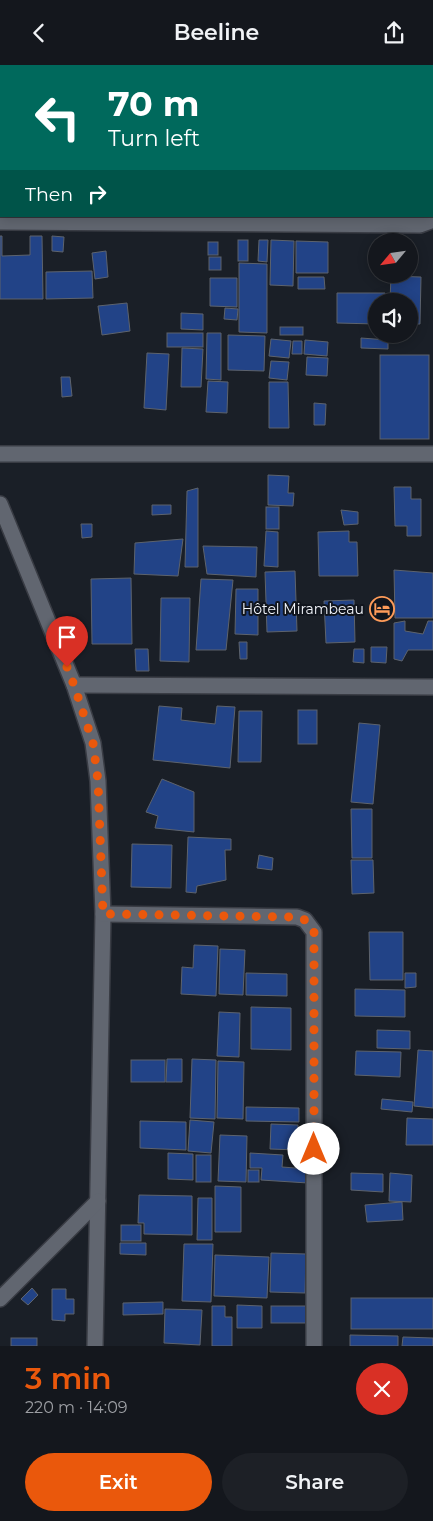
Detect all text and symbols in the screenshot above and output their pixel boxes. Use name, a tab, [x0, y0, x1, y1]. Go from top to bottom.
icon: back	[25, 19, 53, 47]
text: Beeline	[174, 19, 259, 46]
icon: share	[380, 19, 408, 47]
text: 70 m	[108, 82, 199, 125]
icon: left	[25, 85, 90, 150]
text: Turn left	[108, 125, 200, 152]
icon: right	[83, 180, 111, 208]
text: Then	[25, 183, 73, 206]
north arrow	[368, 233, 418, 283]
map controls	[368, 233, 418, 343]
button: sound	[368, 293, 418, 343]
hotel icon: Hôtel Mirambeau	[369, 596, 395, 622]
place label: Hôtel Mirambeau	[242, 600, 364, 618]
pin	[46, 616, 88, 667]
icon: arrive	[53, 623, 81, 651]
position arrow	[287, 1122, 339, 1174]
text: 3 min	[25, 1360, 112, 1397]
button: close	[356, 1363, 408, 1415]
text: 220 m · 14:09	[25, 1398, 128, 1417]
button: Exit	[25, 1453, 212, 1511]
button: Share	[222, 1453, 408, 1511]

